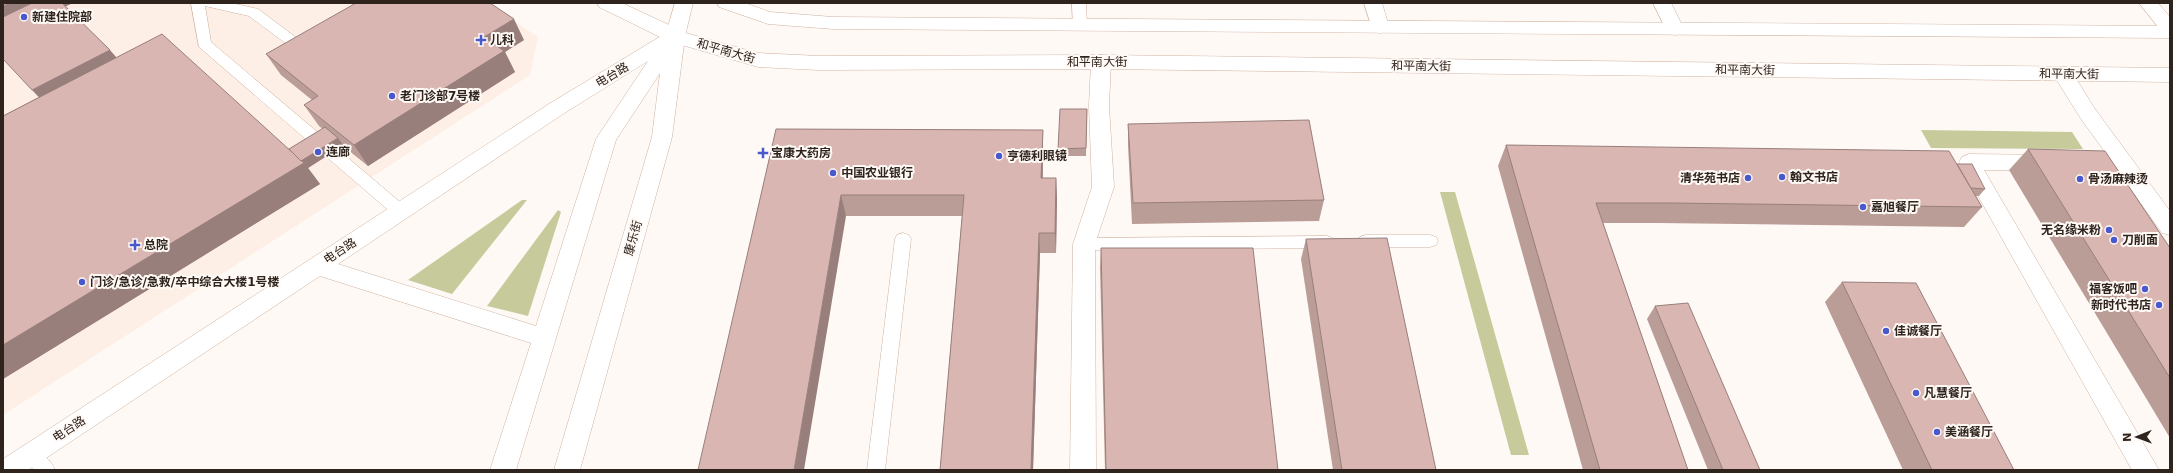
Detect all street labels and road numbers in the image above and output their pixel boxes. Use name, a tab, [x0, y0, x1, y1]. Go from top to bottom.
street label: 和平南大街	[695, 36, 757, 66]
street label: 和平南大街	[1067, 55, 1127, 69]
street label: 和平南大街	[1391, 58, 1451, 74]
street label: 电台路	[593, 60, 631, 90]
street label: 和平南大街	[1715, 62, 1775, 78]
street label: 和平南大街	[2039, 66, 2099, 82]
street label: 康乐街	[621, 219, 645, 257]
street label: 电台路	[321, 235, 359, 267]
street label: 电台路	[50, 413, 88, 445]

